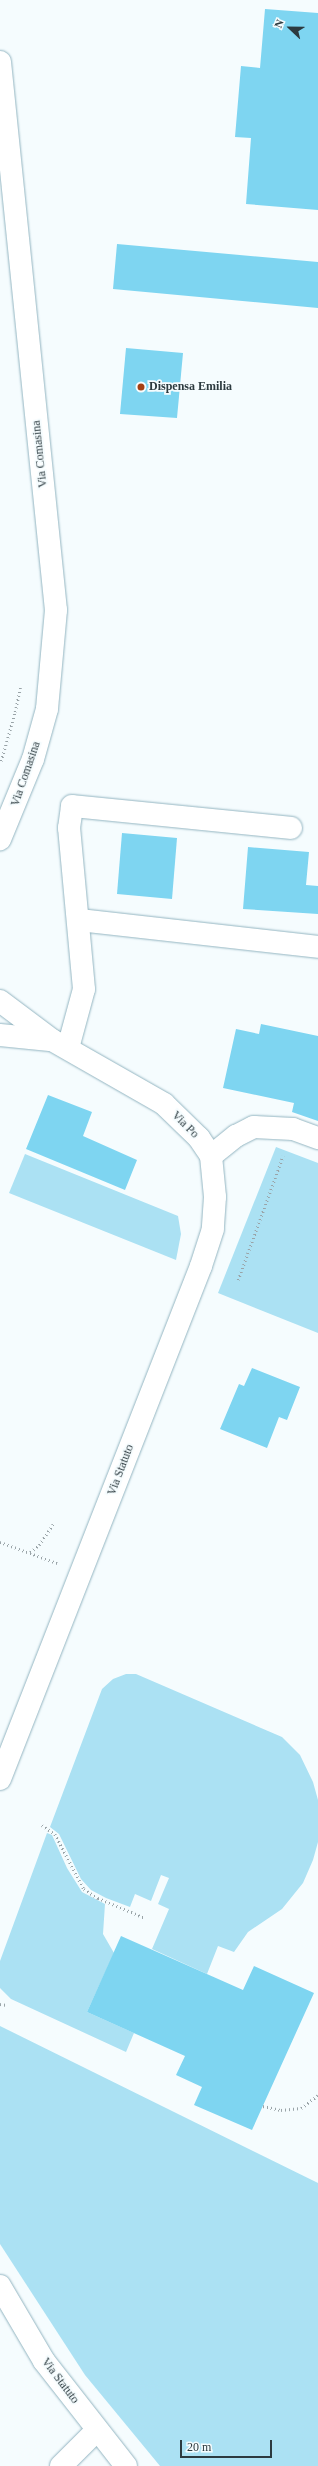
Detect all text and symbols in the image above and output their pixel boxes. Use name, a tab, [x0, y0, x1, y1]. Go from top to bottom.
north arrow	[270, 8, 310, 48]
text: N	[272, 18, 286, 29]
place label: Dispensa Emilia	[149, 380, 232, 394]
marker: Dispensa Emilia	[136, 382, 146, 392]
street label: Via Comasina	[29, 420, 51, 488]
street label: Via Comasina	[8, 740, 44, 808]
street label: Via Po	[168, 1108, 202, 1142]
street label: Via Statuto	[105, 1442, 137, 1498]
street label: Via Statuto	[38, 2355, 82, 2407]
scale bar	[182, 2432, 274, 2458]
text: 20 m	[187, 2440, 211, 2454]

